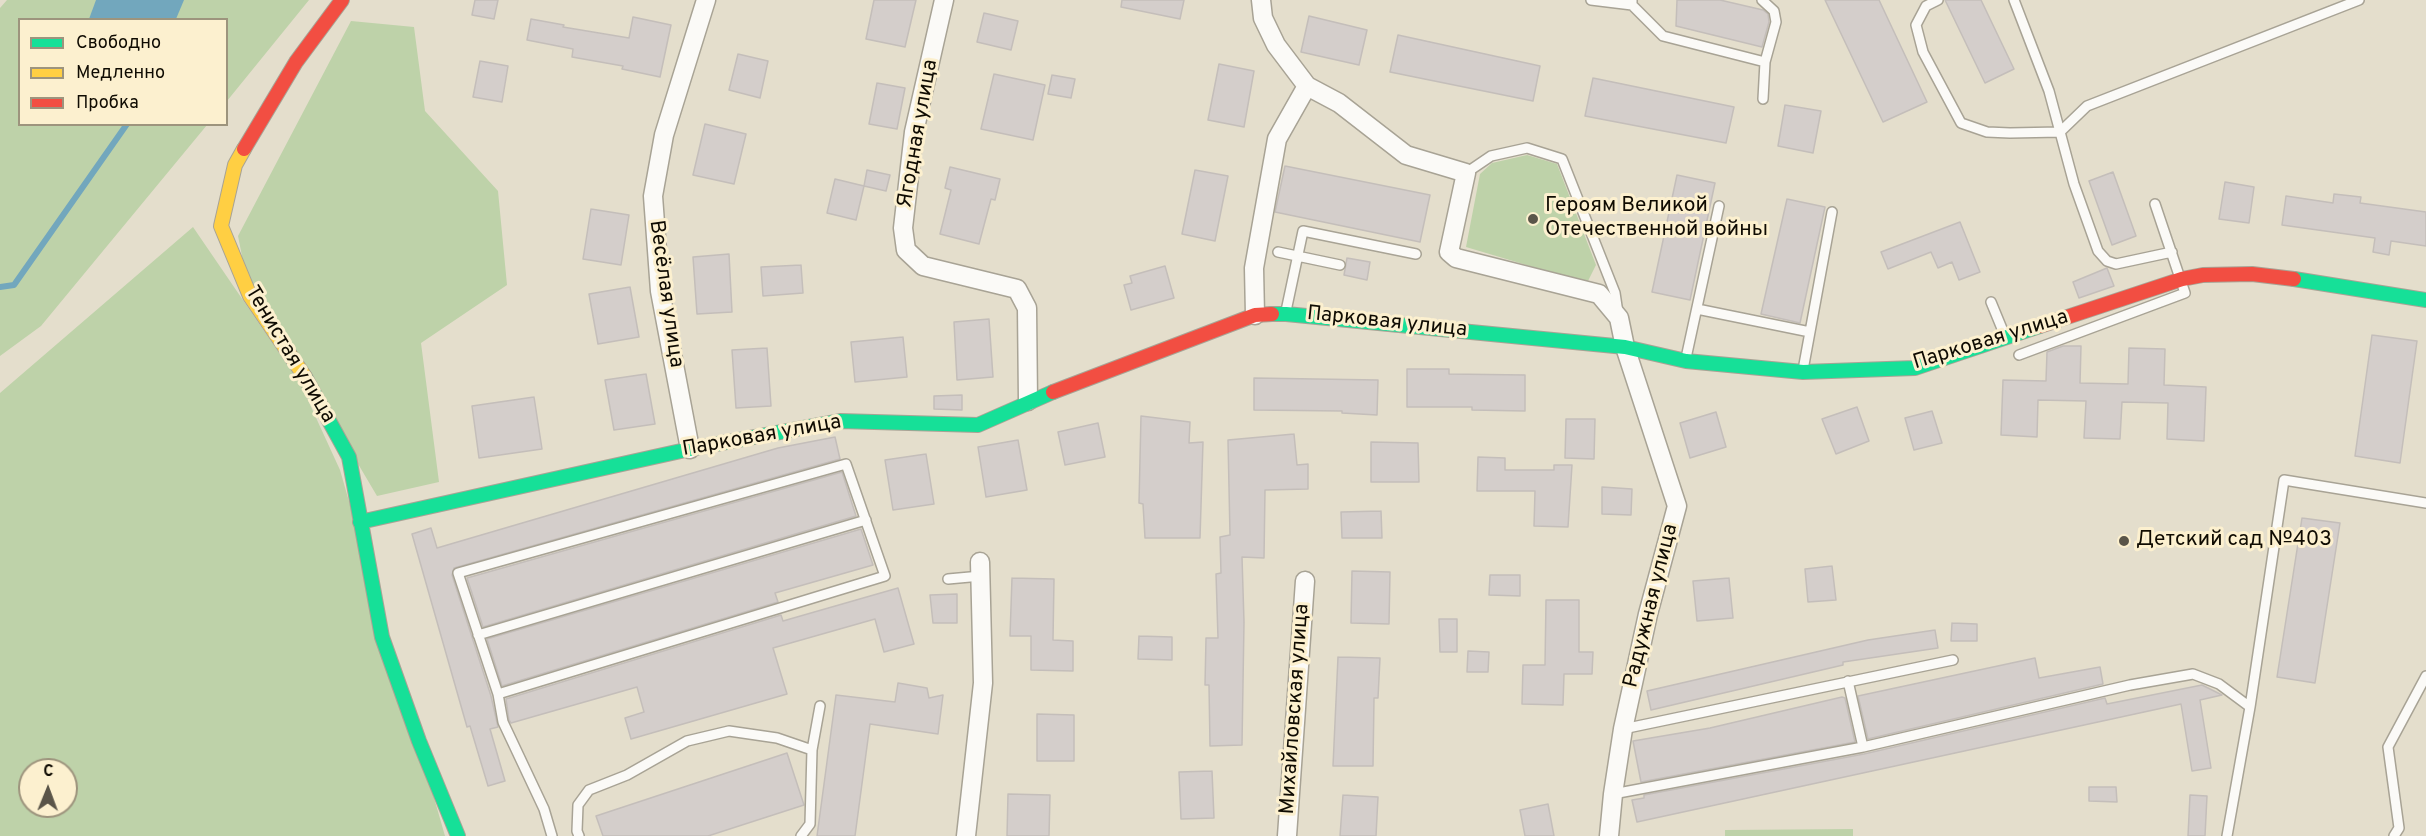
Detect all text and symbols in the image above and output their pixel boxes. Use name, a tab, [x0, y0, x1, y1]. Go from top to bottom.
legend	[18, 18, 228, 126]
text: Свободно	[76, 32, 161, 55]
street label: Ягодная улица	[894, 58, 944, 210]
text: Медленно	[76, 62, 165, 85]
text: Пробка	[76, 92, 139, 115]
place label: Героям Великой Отечественной войны	[1545, 194, 1768, 244]
marker: Героям Великой Отечественной войны	[1526, 212, 1540, 226]
street label: Весёлая улица	[642, 219, 688, 369]
street label: Тенистая улица	[238, 282, 340, 428]
street label: Парковая улица	[1306, 302, 1468, 344]
street label: Парковая улица	[1910, 305, 2072, 377]
street label: Парковая улица	[681, 411, 843, 463]
street label: Радужная улица	[1619, 521, 1685, 691]
place label: Детский сад №403	[2136, 528, 2332, 554]
marker: Детский сад №403	[2117, 534, 2131, 548]
street label: Михайловская улица	[1276, 603, 1316, 815]
north arrow	[18, 758, 78, 818]
text: С	[43, 762, 54, 782]

